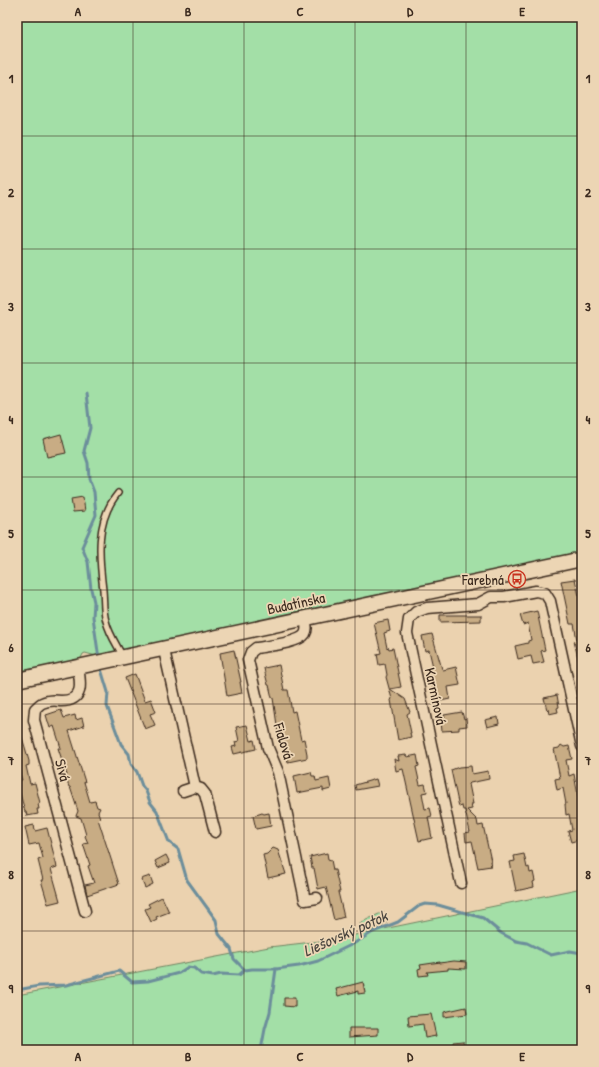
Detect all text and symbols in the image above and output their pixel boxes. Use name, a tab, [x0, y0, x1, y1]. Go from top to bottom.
text: A	[75, 2, 82, 20]
text: B	[185, 2, 192, 20]
text: C	[296, 2, 304, 20]
text: D	[407, 2, 414, 20]
text: E	[519, 2, 525, 20]
text: 1	[9, 69, 14, 87]
text: 1	[586, 69, 591, 87]
text: 2	[8, 183, 15, 201]
text: 2	[585, 183, 592, 201]
text: 3	[8, 297, 14, 315]
text: 3	[585, 297, 591, 315]
text: 4	[9, 410, 14, 428]
text: 4	[586, 410, 591, 428]
text: 5	[8, 524, 14, 542]
text: 5	[585, 524, 591, 542]
place label: Farebná	[461, 569, 504, 590]
bus stop icon: Farebná	[507, 569, 527, 589]
street label: Budatínska	[265, 587, 327, 619]
text: 6	[8, 638, 14, 656]
text: 6	[585, 638, 591, 656]
street label: Karmínová	[420, 666, 452, 727]
street label: Fialová	[268, 719, 299, 762]
text: 7	[7, 751, 15, 769]
text: 7	[584, 751, 592, 769]
street label: Sivá	[50, 757, 76, 784]
text: 8	[8, 865, 14, 883]
text: 8	[585, 865, 591, 883]
water label: Liešovský potok	[299, 904, 392, 961]
text: 9	[9, 979, 14, 997]
text: 9	[586, 979, 591, 997]
text: A	[75, 1047, 82, 1065]
text: B	[185, 1047, 192, 1065]
text: C	[296, 1047, 304, 1065]
text: D	[407, 1047, 414, 1065]
text: E	[519, 1047, 525, 1065]

